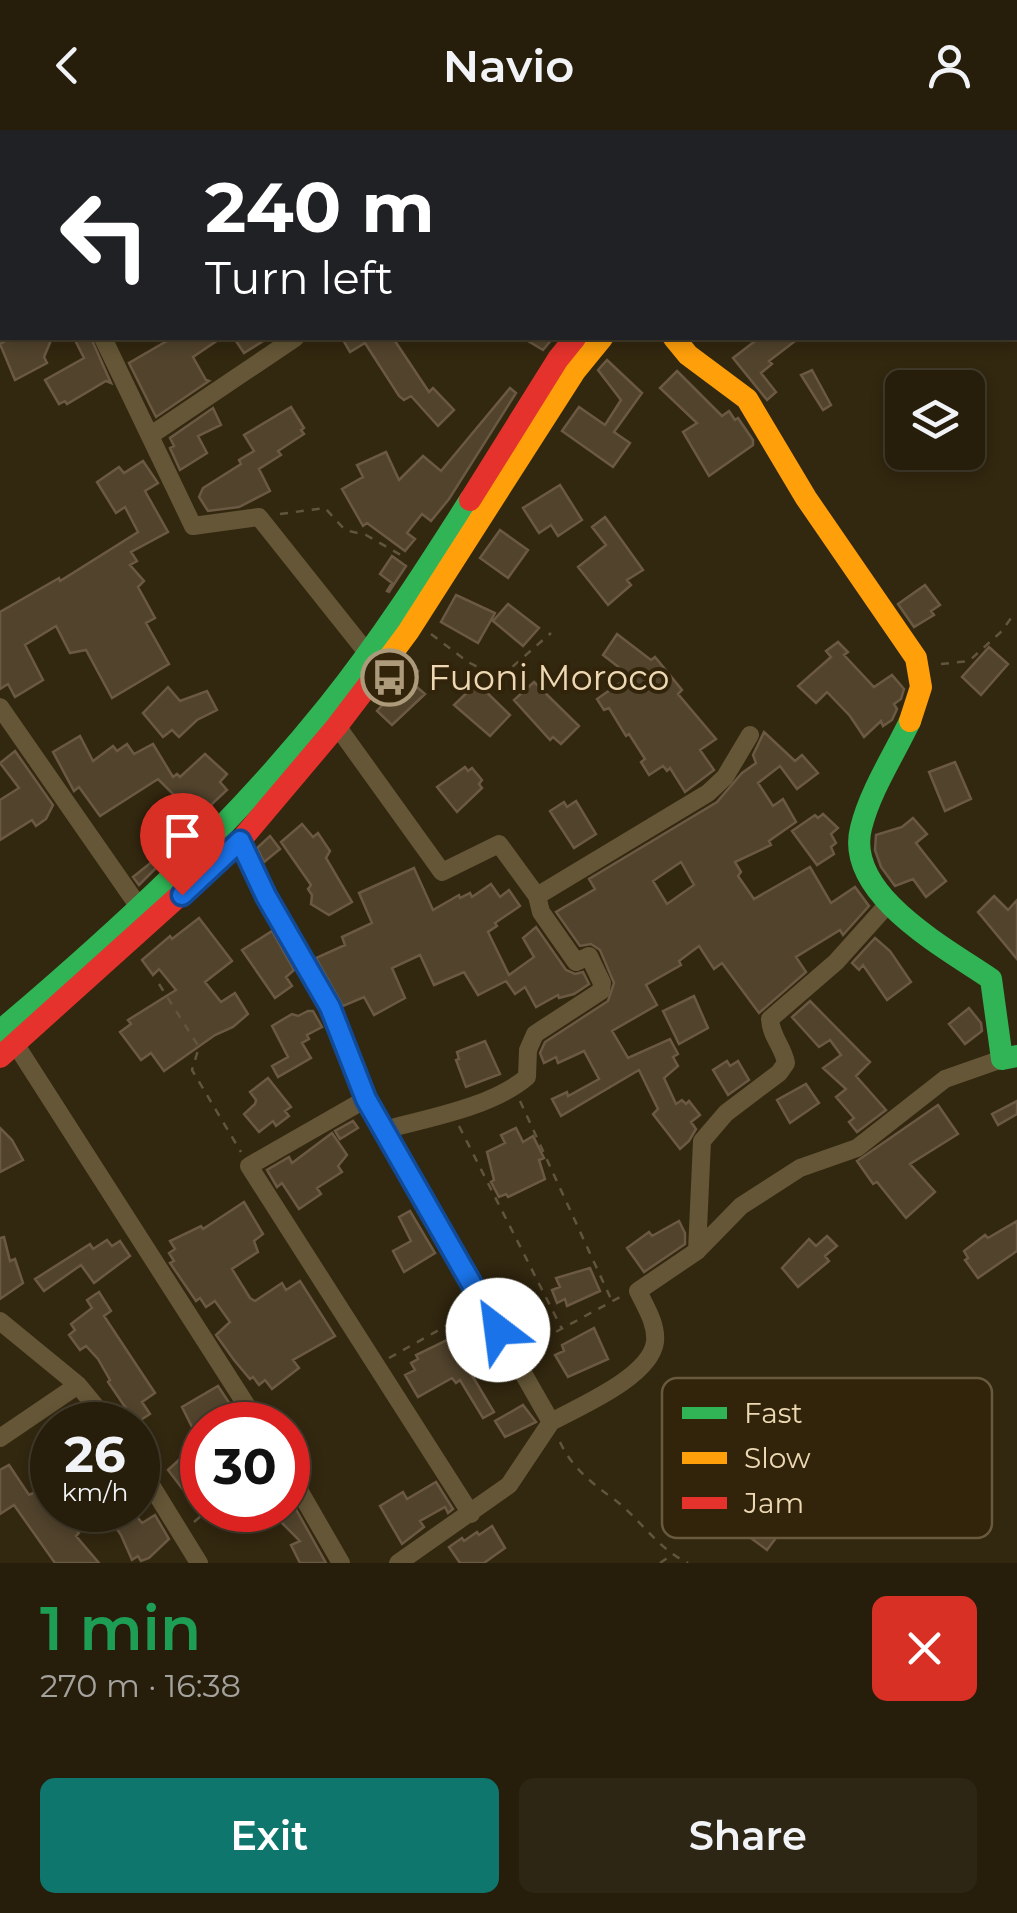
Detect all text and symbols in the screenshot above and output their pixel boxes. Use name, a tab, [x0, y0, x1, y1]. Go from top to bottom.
icon: back	[40, 38, 95, 93]
text: Navio	[443, 38, 574, 93]
icon: person	[922, 38, 977, 93]
text: 240 m	[205, 164, 435, 250]
icon: left	[40, 170, 170, 300]
text: Turn left	[205, 250, 393, 305]
map controls	[885, 370, 985, 470]
button: layers	[885, 370, 985, 470]
bus stop icon: Fuoni Moroco	[359, 647, 419, 707]
place label: Fuoni Moroco	[428, 656, 670, 699]
pin	[140, 793, 225, 896]
icon: arrive	[155, 808, 210, 863]
position arrow	[446, 1278, 550, 1382]
legend	[662, 1378, 992, 1538]
text: Fast	[744, 1396, 803, 1430]
speed limit sign: 30	[180, 1402, 310, 1532]
text: 26	[64, 1424, 126, 1485]
text: Slow	[744, 1441, 811, 1475]
text: km/h	[62, 1477, 128, 1507]
text: Jam	[743, 1486, 804, 1520]
text: 1 min	[40, 1592, 201, 1665]
button: close	[872, 1596, 977, 1701]
text: 270 m · 16:38	[40, 1666, 241, 1705]
button: Exit	[40, 1778, 499, 1893]
button: Share	[519, 1778, 977, 1893]

